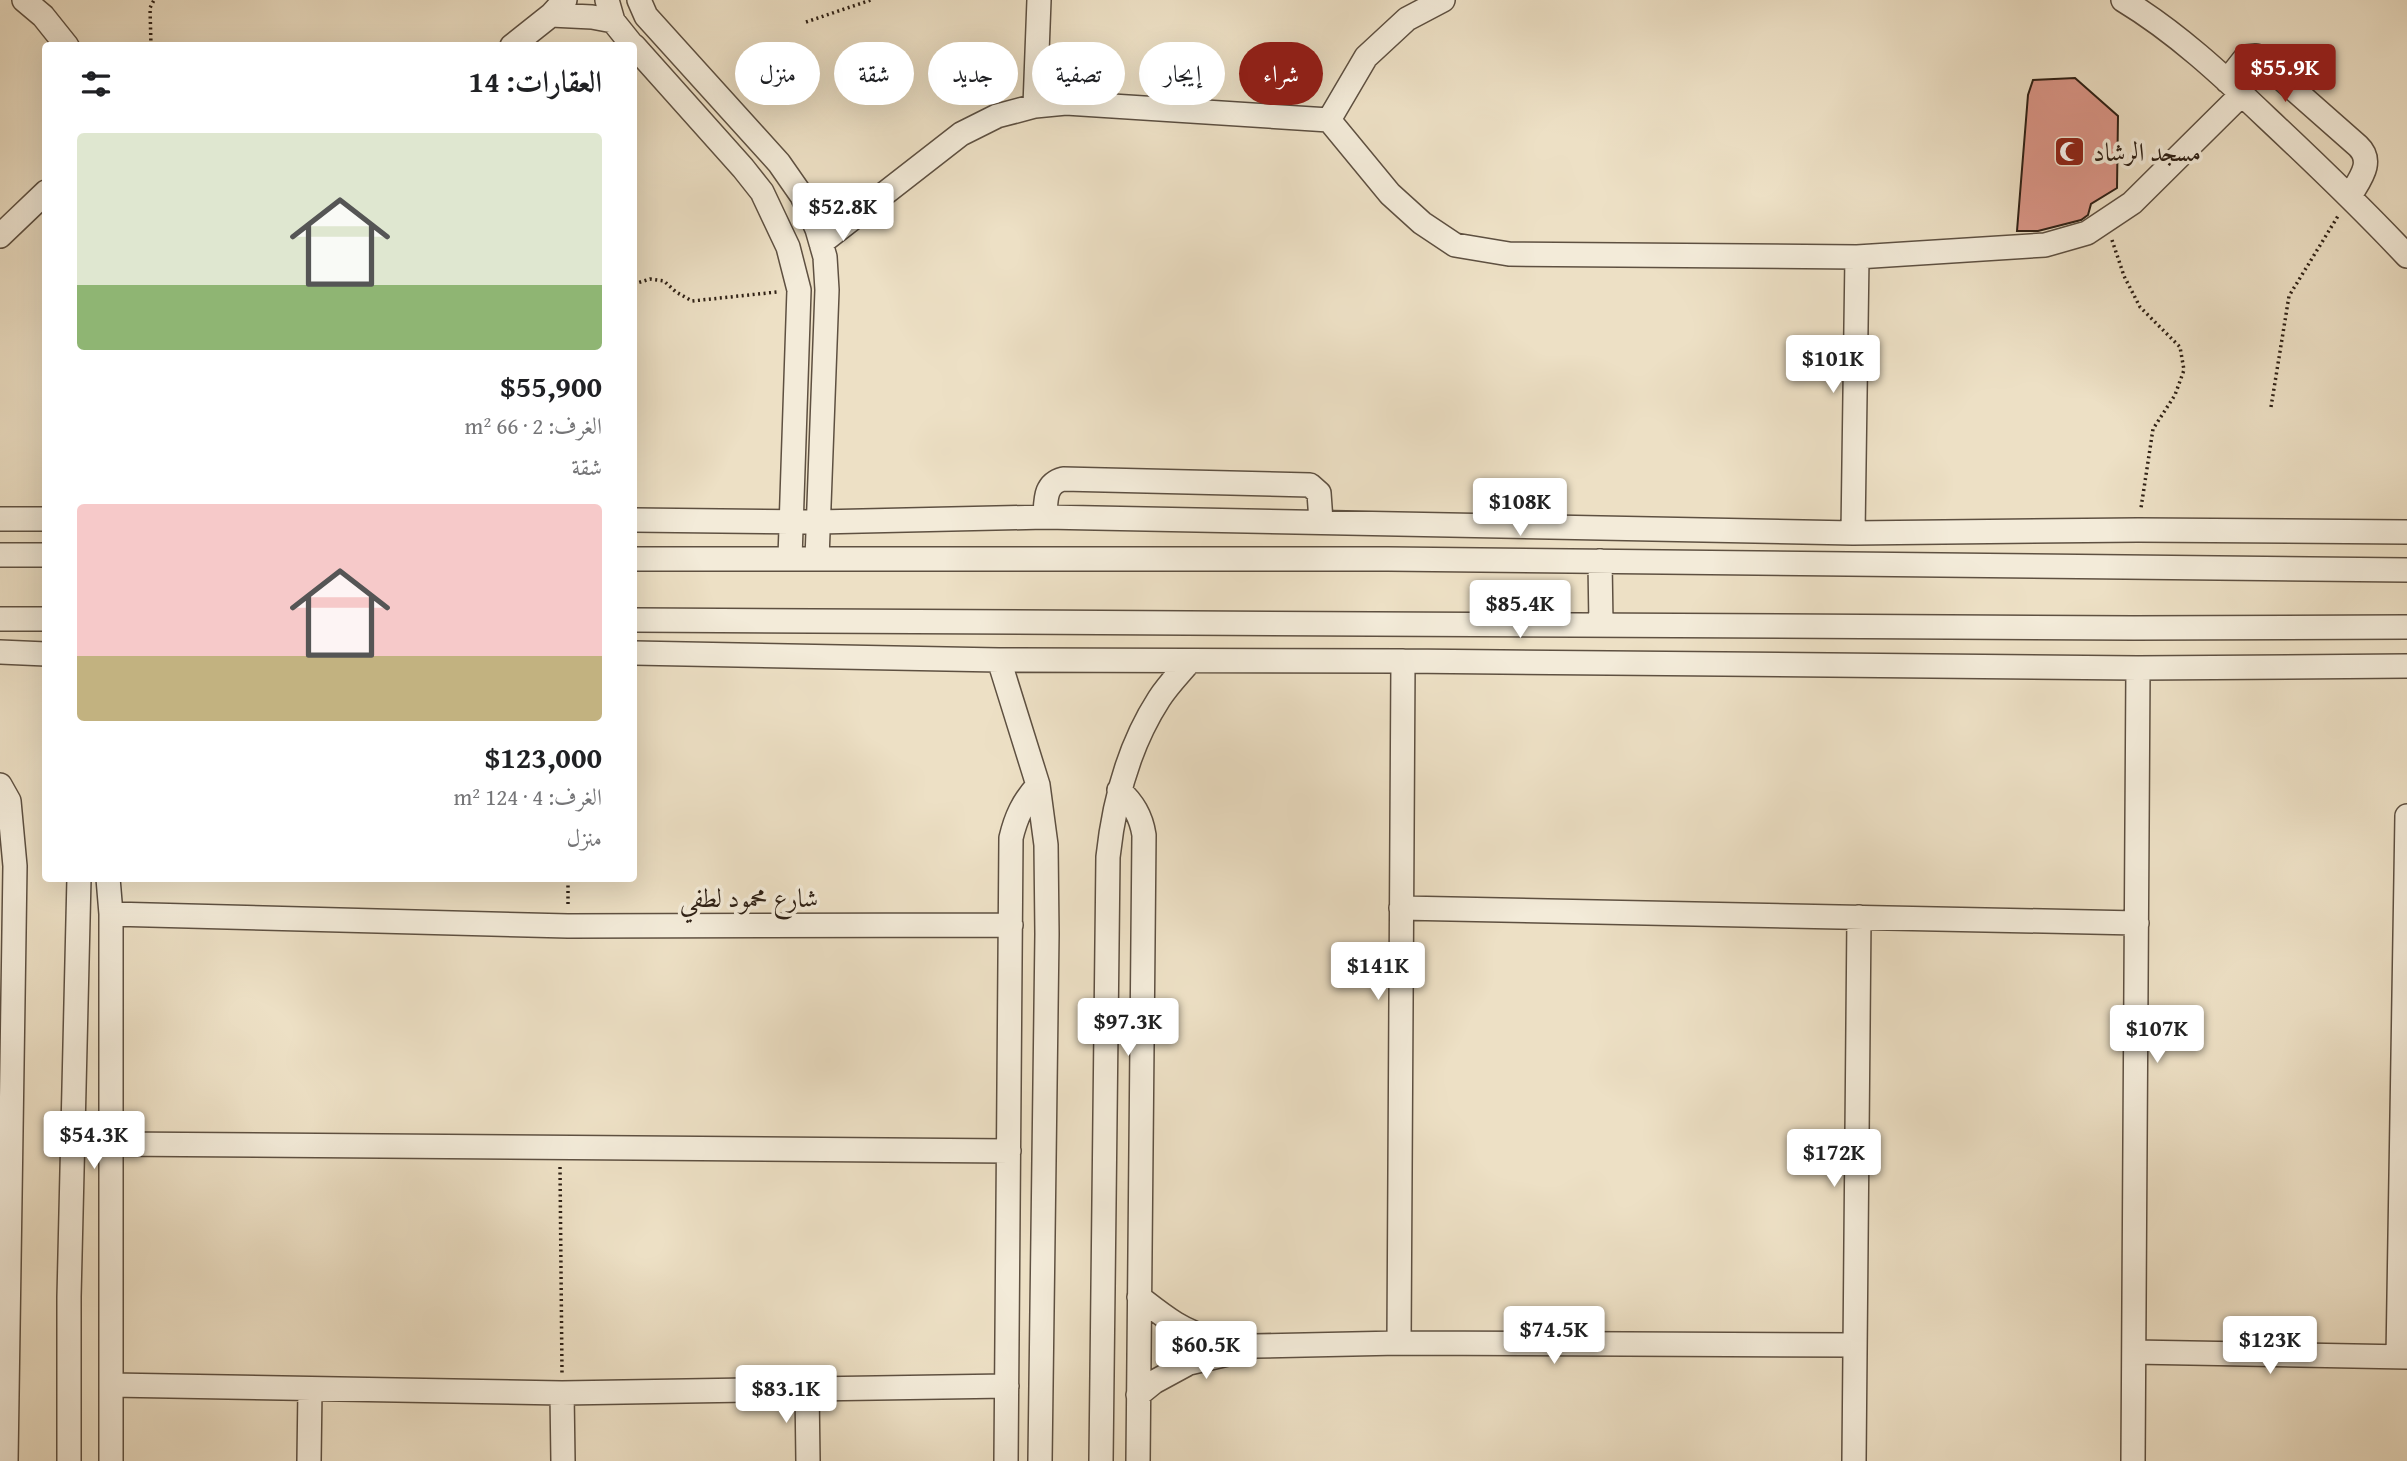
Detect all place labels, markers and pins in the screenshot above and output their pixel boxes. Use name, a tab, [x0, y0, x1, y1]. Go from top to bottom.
pin: $55.9K	[2228, 44, 2342, 104]
place label: مسجد الرشاد	[2093, 132, 2201, 171]
mosque icon: مسجد الرشاد	[2053, 135, 2087, 169]
pin: $52.8K	[786, 184, 900, 243]
pin: $101K	[1784, 336, 1882, 395]
pin: $108K	[1471, 478, 1569, 538]
pin: $85.4K	[1463, 580, 1577, 640]
pin: $141K	[1329, 942, 1427, 1002]
pin: $97.3K	[1071, 998, 1185, 1058]
pin: $107K	[2108, 1006, 2206, 1065]
pin: $54.3K	[37, 1112, 151, 1171]
pin: $172K	[1785, 1130, 1883, 1189]
pin: $74.5K	[1497, 1306, 1611, 1366]
pin: $123K	[2221, 1316, 2319, 1376]
pin: $60.5K	[1149, 1322, 1263, 1381]
pin: $83.1K	[729, 1366, 843, 1425]

